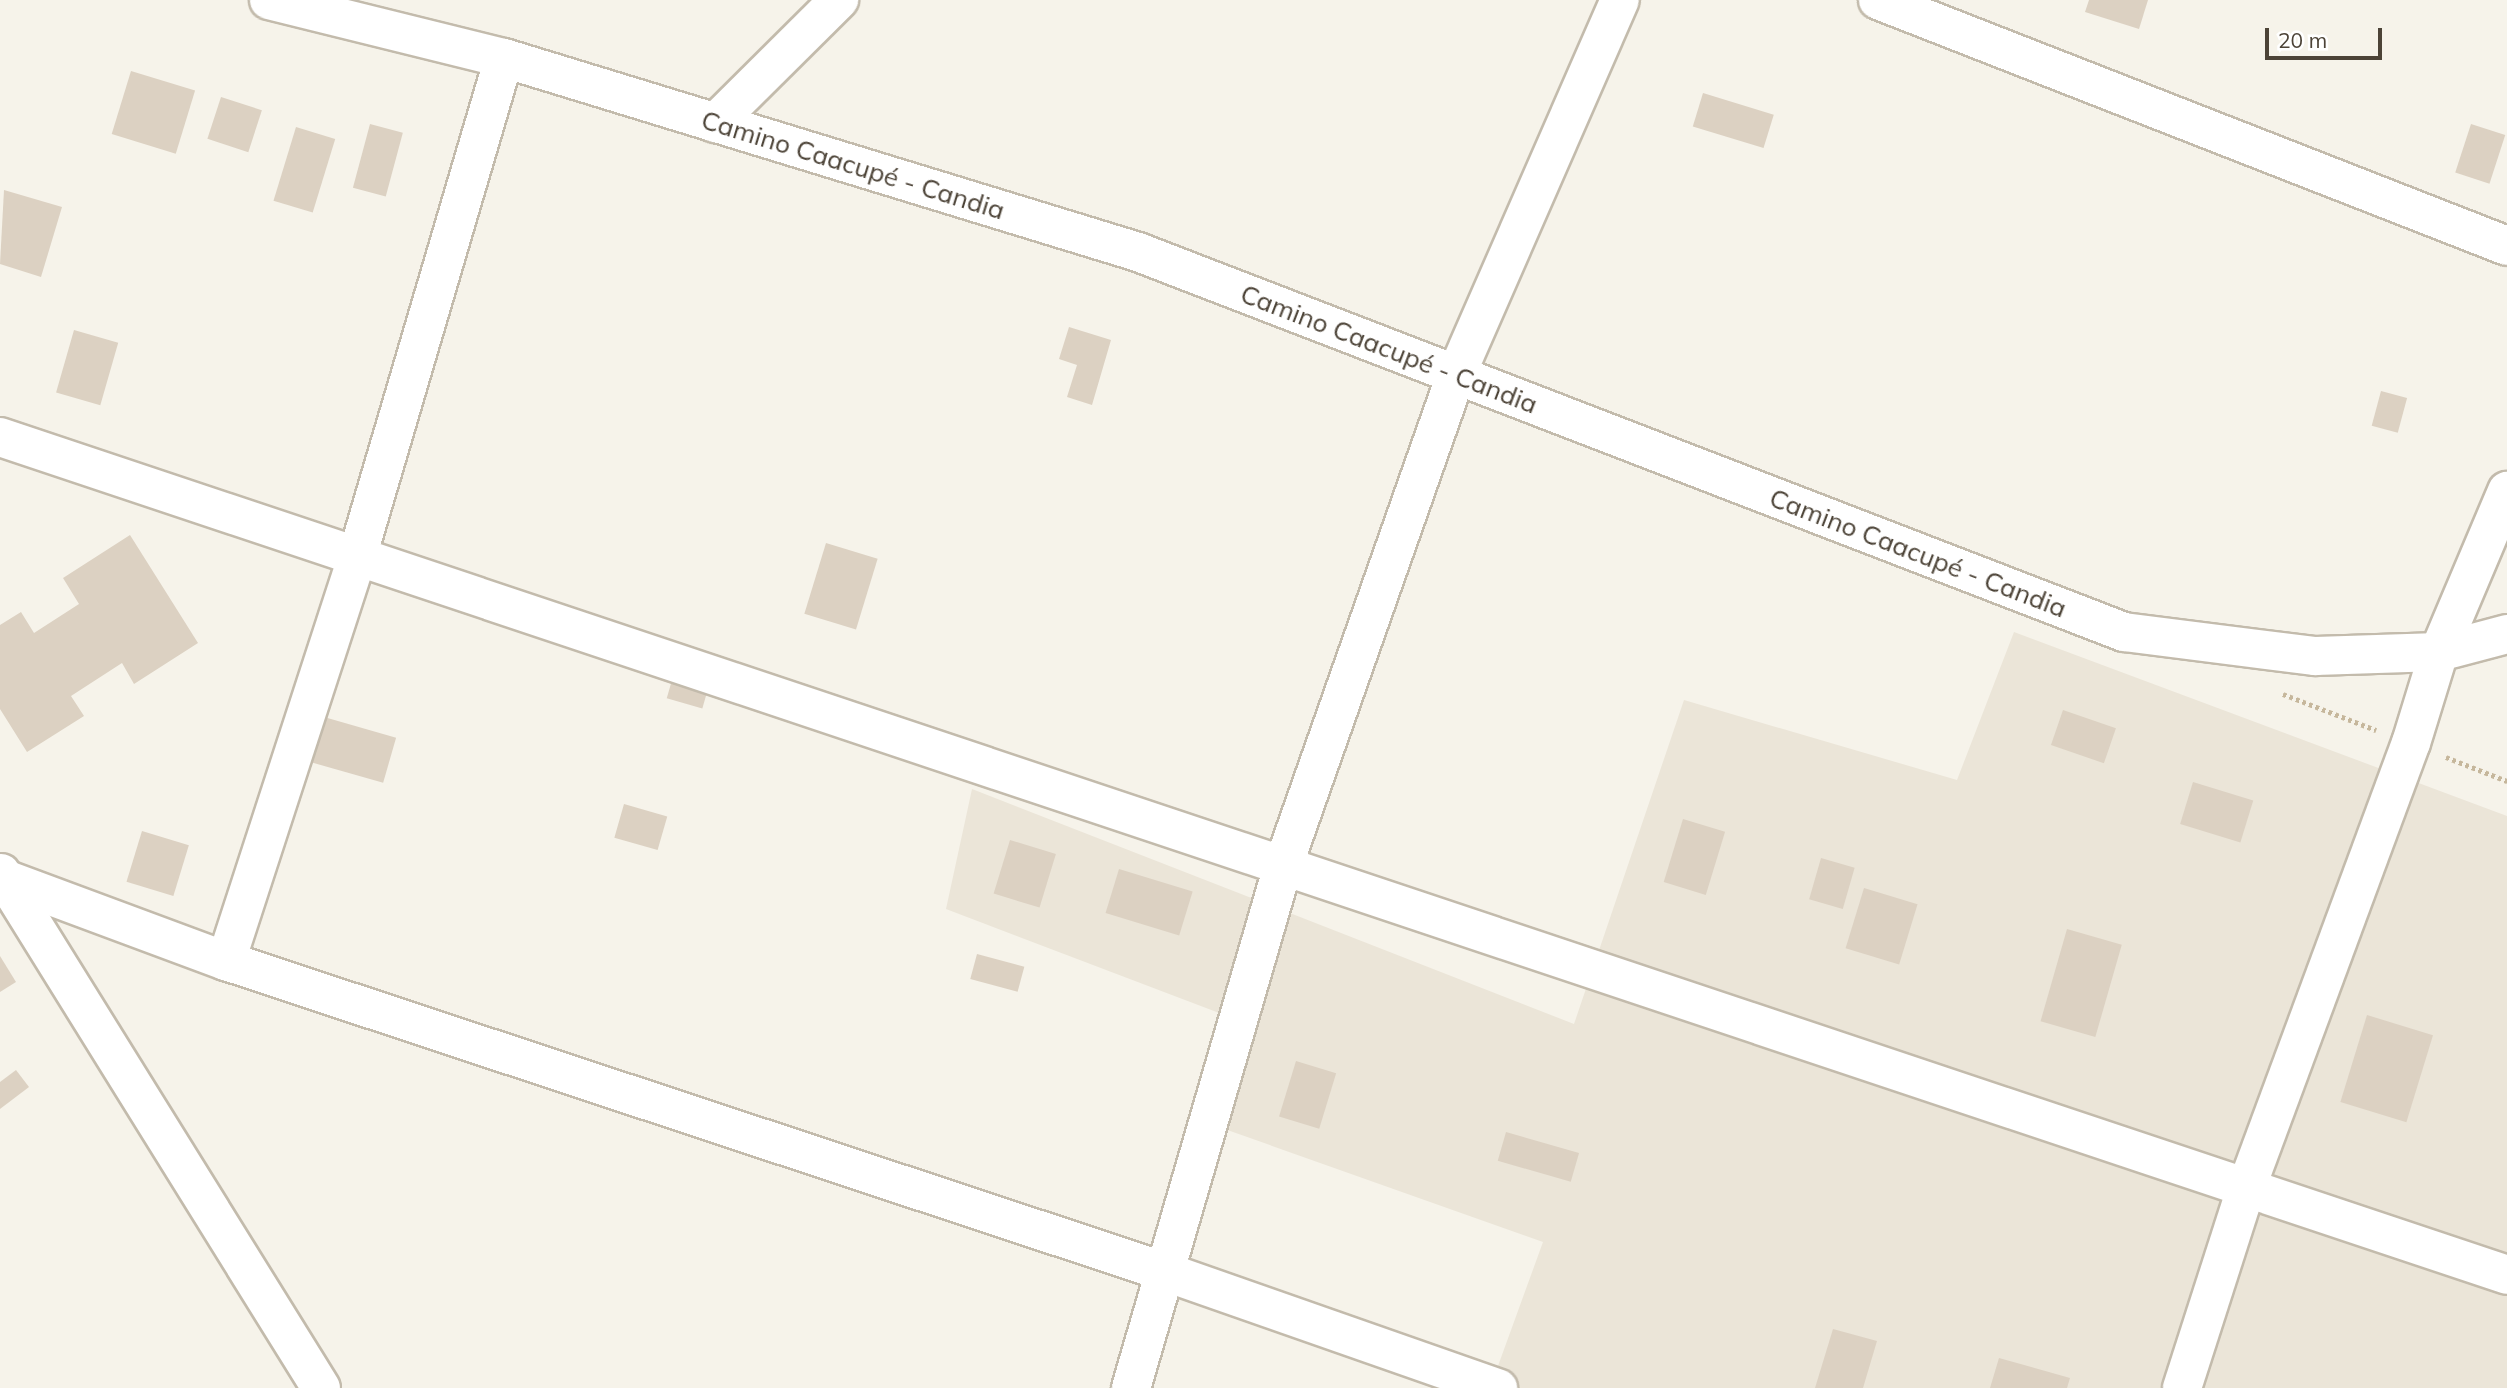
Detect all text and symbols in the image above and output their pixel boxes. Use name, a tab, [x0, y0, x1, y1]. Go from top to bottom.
scale bar	[2269, 14, 2386, 58]
text: 20 m	[2278, 27, 2327, 53]
street label: Camino Caacupé - Candia	[698, 104, 1008, 226]
street label: Camino Caacupé - Candia	[1236, 278, 1542, 420]
street label: Camino Caacupé - Candia	[1765, 482, 2071, 624]

